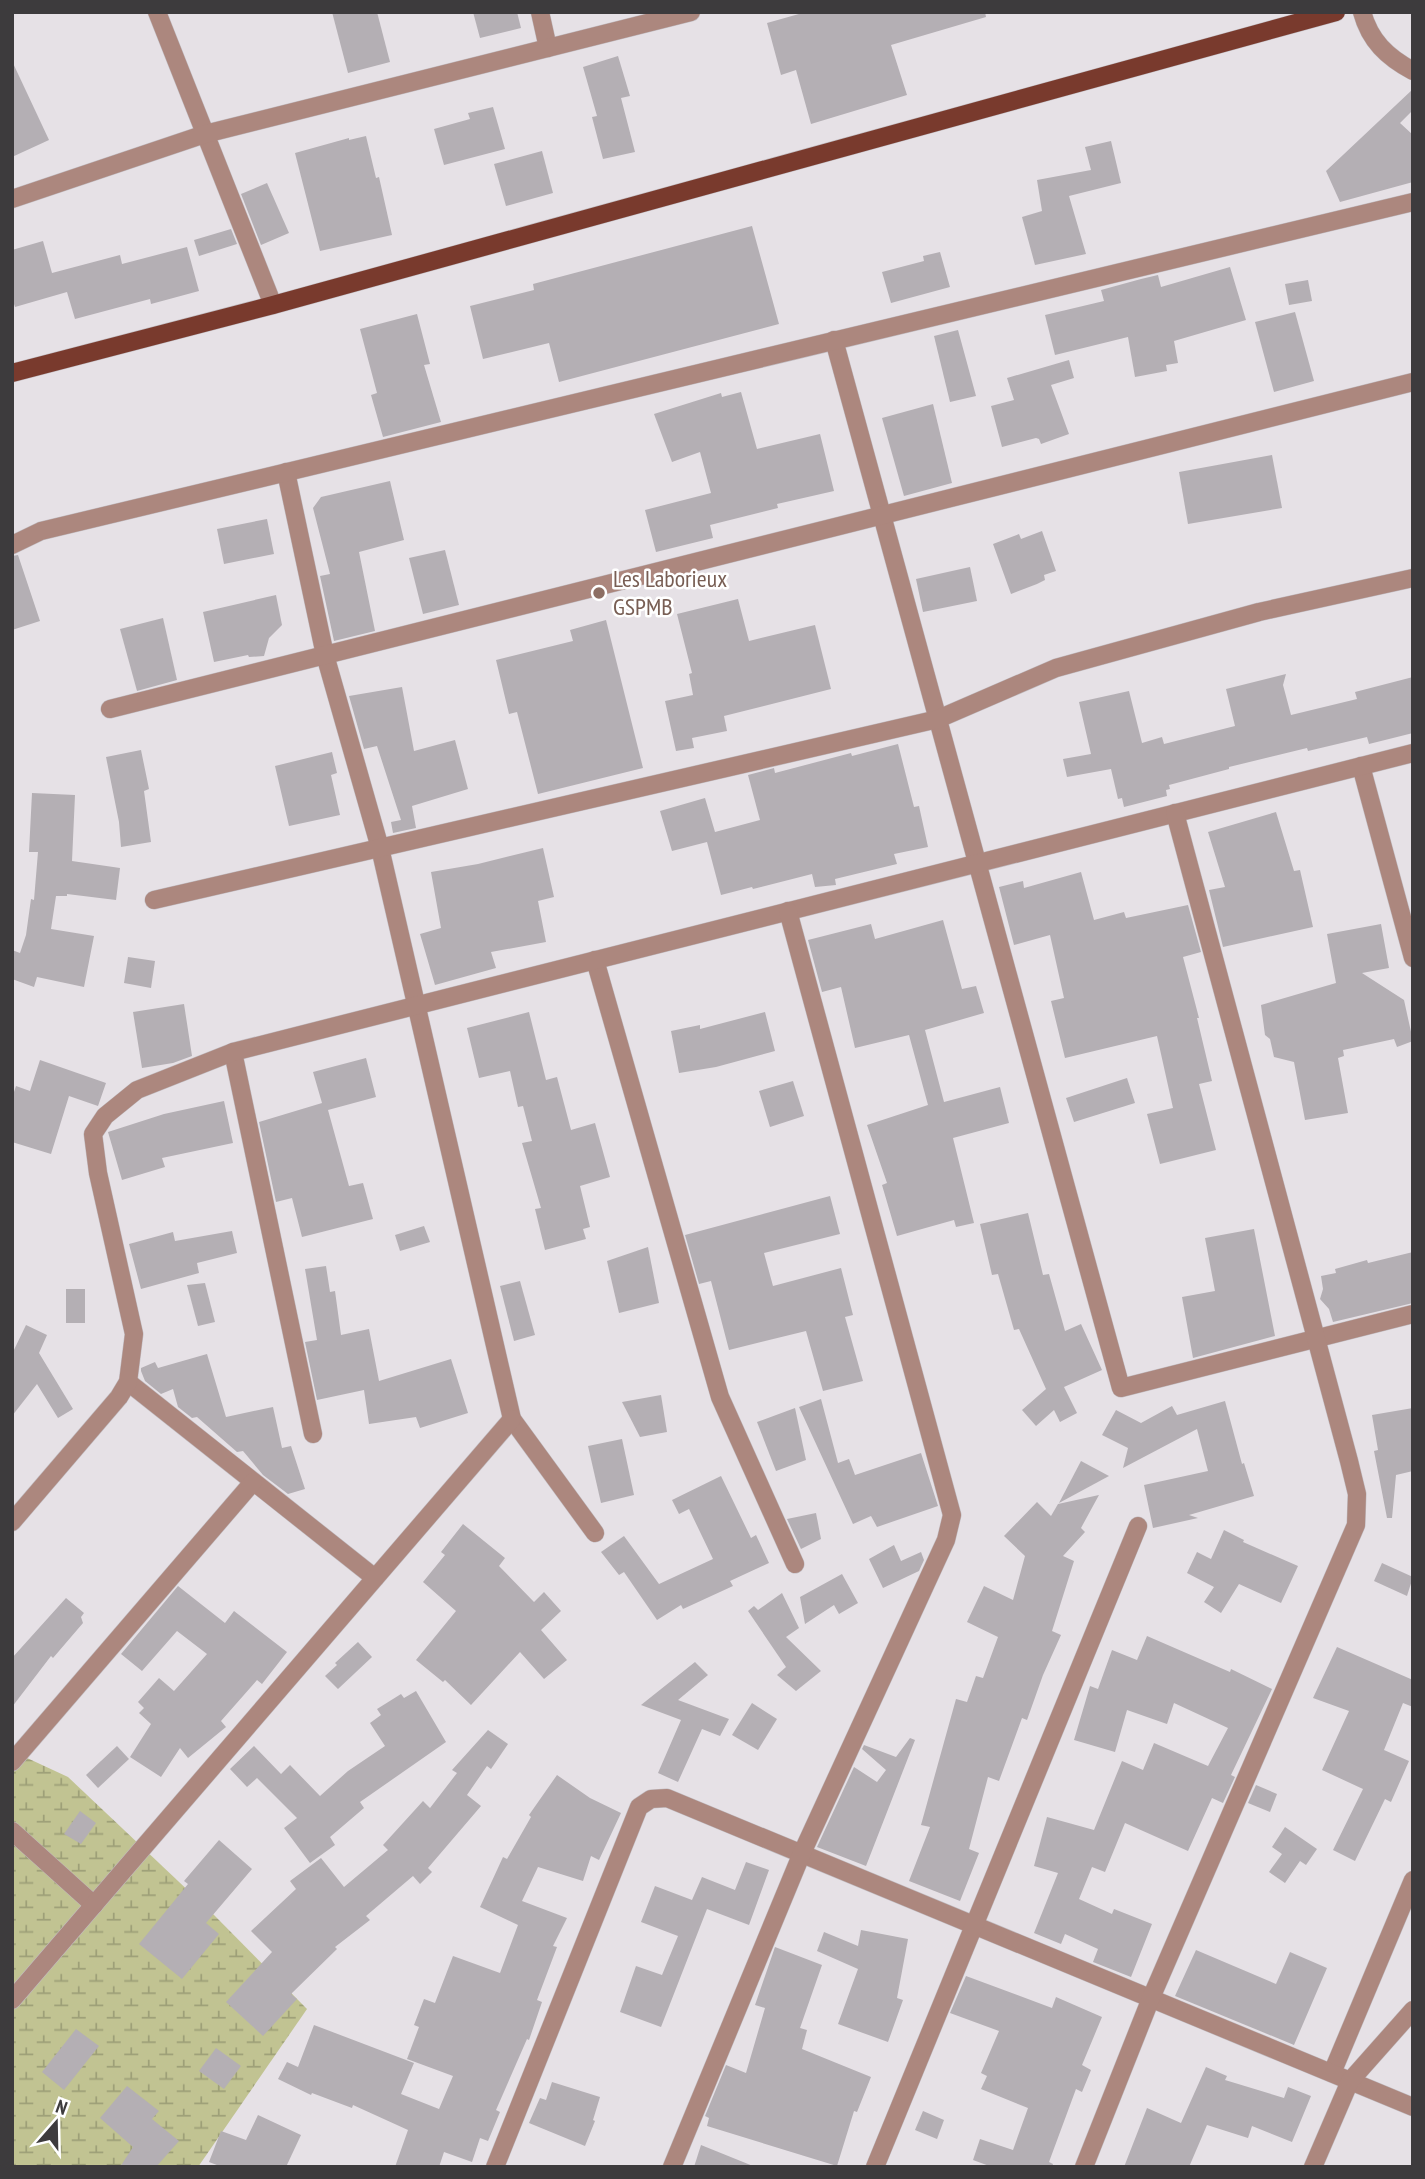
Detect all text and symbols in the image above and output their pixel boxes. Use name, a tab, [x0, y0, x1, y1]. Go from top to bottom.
place label: Les Laborieux GSPMB	[613, 563, 727, 622]
marker: Les Laborieux GSPMB	[591, 585, 607, 601]
north arrow	[21, 2088, 91, 2158]
text: N	[53, 2094, 71, 2120]

